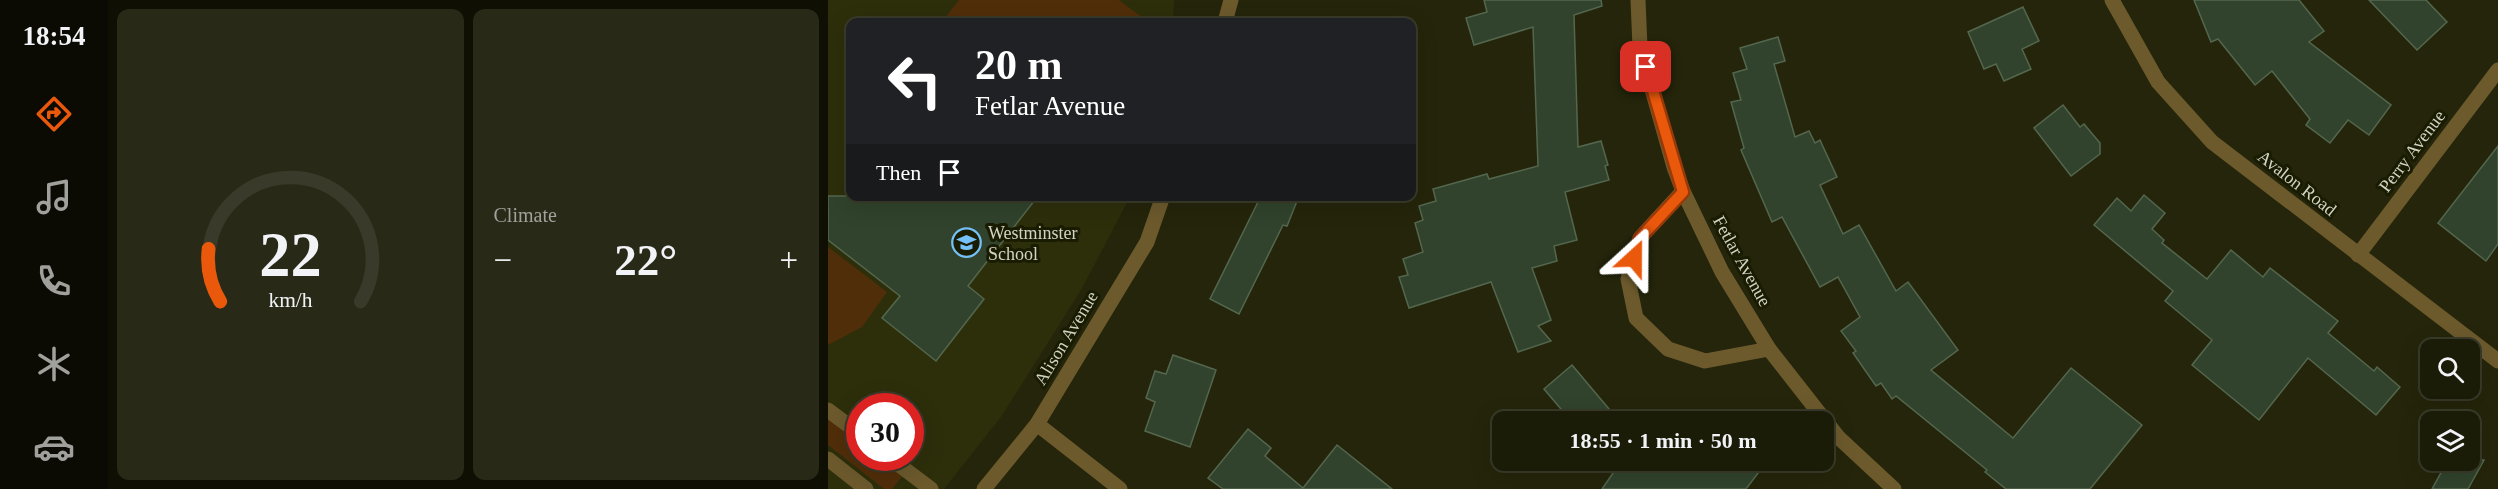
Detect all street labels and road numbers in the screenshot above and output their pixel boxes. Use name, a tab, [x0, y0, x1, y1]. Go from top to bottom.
street label: Perry Avenue	[2375, 106, 2449, 196]
street label: Avalon Road	[2254, 146, 2340, 220]
street label: Fetlar Avenue	[1709, 212, 1775, 310]
street label: Alison Avenue	[1030, 287, 1102, 389]

